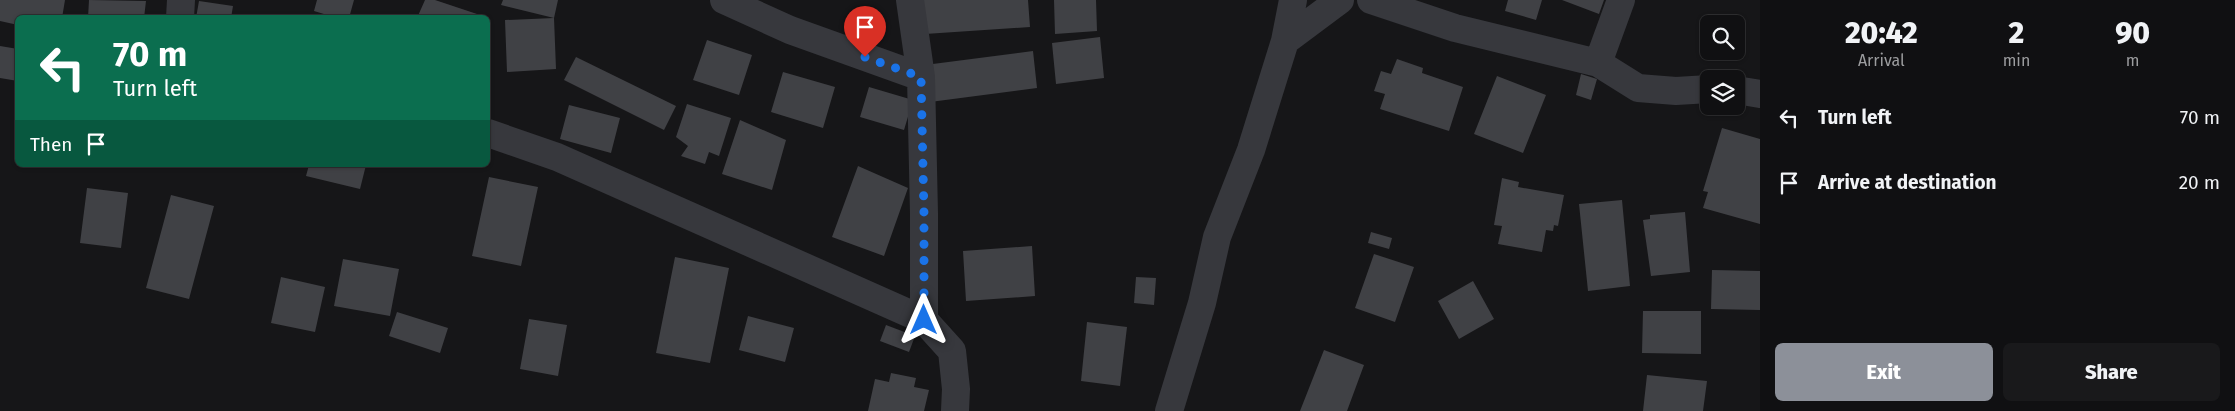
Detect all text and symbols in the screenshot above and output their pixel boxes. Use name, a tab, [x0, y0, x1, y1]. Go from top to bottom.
pin	[844, 6, 886, 57]
icon: arrive	[851, 13, 879, 41]
map controls	[1700, 15, 1745, 115]
button: search	[1700, 15, 1745, 60]
text: 20:42	[1845, 15, 1918, 51]
text: 2	[2009, 15, 2024, 51]
text: 90	[2115, 15, 2150, 51]
text: 70 m	[113, 33, 187, 75]
icon: left	[30, 35, 95, 100]
text: Arrival	[1858, 51, 1905, 70]
text: min	[2003, 51, 2030, 70]
text: m	[2126, 51, 2139, 70]
button: layers	[1700, 70, 1745, 115]
text: Turn left	[113, 75, 197, 102]
icon: left	[1775, 104, 1803, 132]
text: Turn left	[1818, 106, 1892, 129]
text: 70 m	[2180, 106, 2220, 129]
icon: arrive	[82, 130, 110, 158]
text: Then	[30, 133, 72, 156]
icon: arrive	[1775, 169, 1803, 197]
text: Arrive at destination	[1818, 171, 1997, 194]
text: 20 m	[2179, 171, 2220, 194]
position arrow	[897, 293, 949, 345]
button: Exit	[1775, 343, 1993, 401]
button: Share	[2003, 343, 2220, 401]

